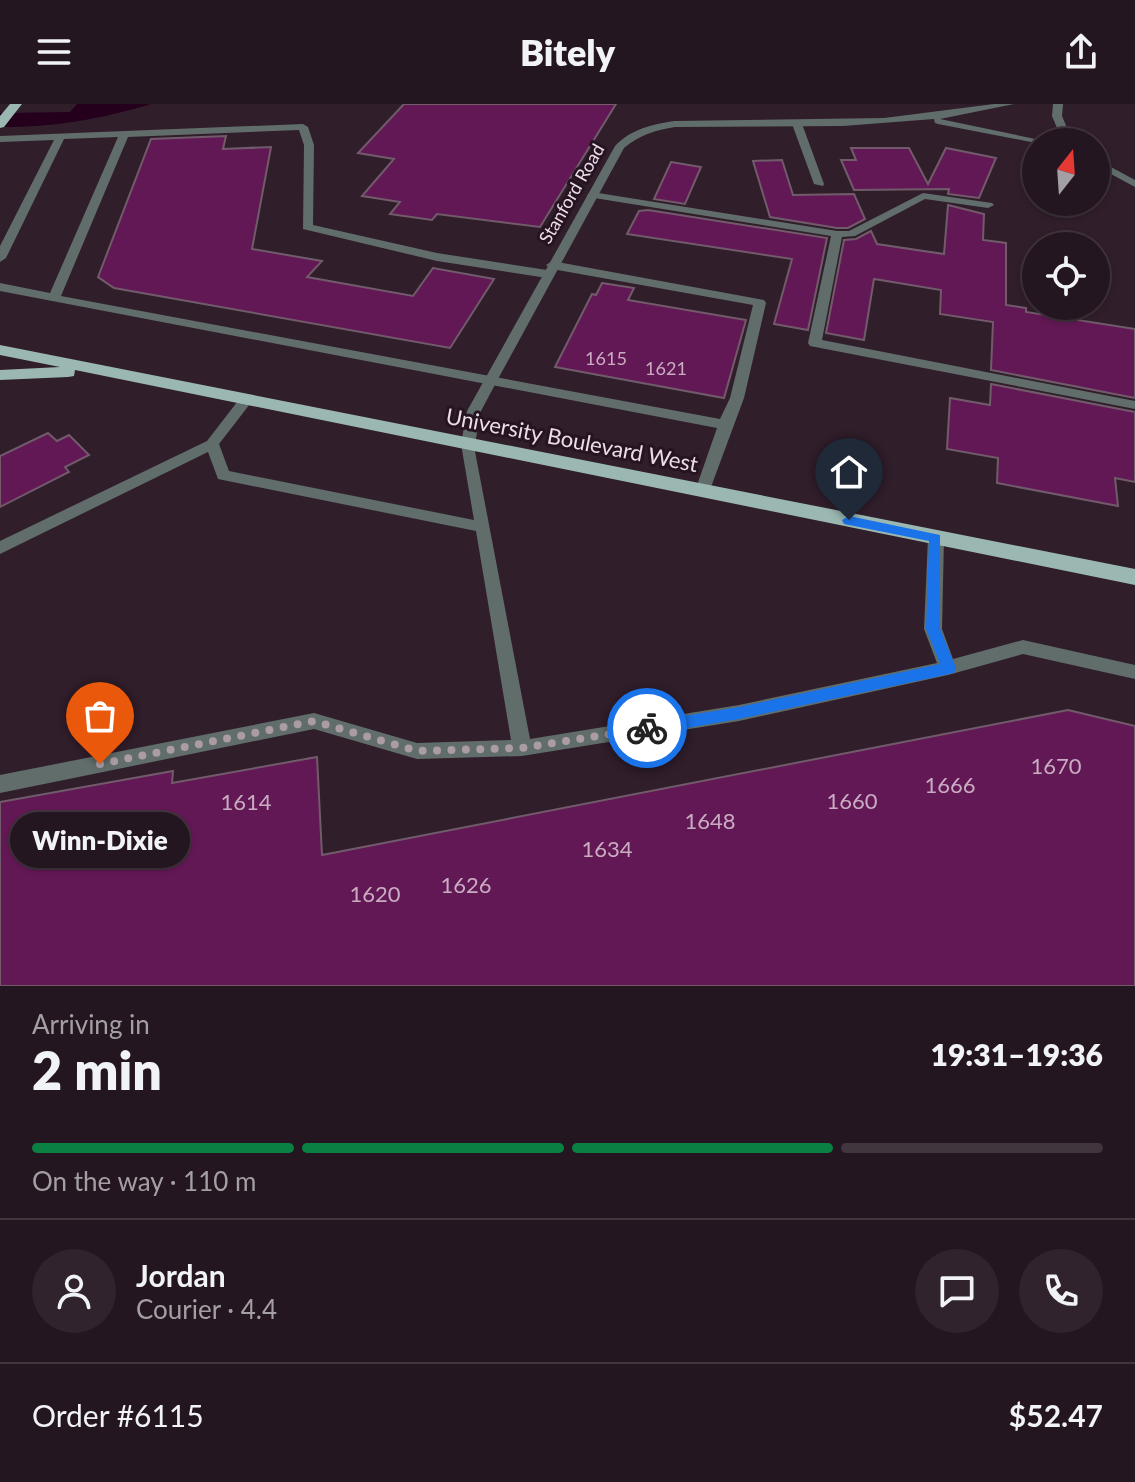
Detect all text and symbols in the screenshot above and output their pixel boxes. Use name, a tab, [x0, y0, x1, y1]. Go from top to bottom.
icon: menu	[32, 30, 76, 74]
text: Bitely	[520, 30, 615, 74]
icon: share	[1059, 30, 1103, 74]
north arrow	[1022, 128, 1110, 216]
map controls	[1022, 128, 1110, 320]
street label: Stanford Road	[534, 140, 609, 247]
button: locate	[1022, 232, 1110, 320]
house number: 1615	[585, 347, 627, 369]
house number: 1621	[645, 357, 687, 379]
street label: University Boulevard West	[444, 402, 701, 477]
pin	[815, 438, 883, 520]
icon: home	[827, 450, 871, 494]
pin	[66, 682, 134, 764]
courier	[607, 688, 687, 768]
icon: bag	[78, 694, 122, 738]
icon: bike	[625, 706, 669, 750]
house number: 1670	[1030, 752, 1082, 779]
house number: 1666	[924, 771, 976, 798]
house number: 1660	[826, 787, 878, 814]
house number: 1614	[220, 788, 272, 815]
house number: 1648	[684, 807, 736, 834]
callout: Winn-Dixie	[10, 812, 190, 868]
text: Winn-Dixie	[32, 824, 168, 856]
house number: 1634	[581, 835, 633, 862]
house number: 1626	[440, 871, 492, 898]
house number: 1620	[349, 880, 401, 907]
text: Arriving in	[32, 1008, 150, 1040]
text: 19:31–19:36	[930, 1036, 1103, 1072]
text: 2 min	[32, 1039, 162, 1101]
text: On the way · 110 m	[32, 1165, 256, 1197]
button: person	[32, 1249, 116, 1333]
button: chat	[915, 1249, 999, 1333]
button: phone	[1019, 1249, 1103, 1333]
text: Jordan	[136, 1257, 226, 1293]
text: Courier · 4.4	[136, 1293, 277, 1325]
text: Order #6115	[32, 1397, 204, 1433]
text: $52.47	[1009, 1397, 1103, 1433]

